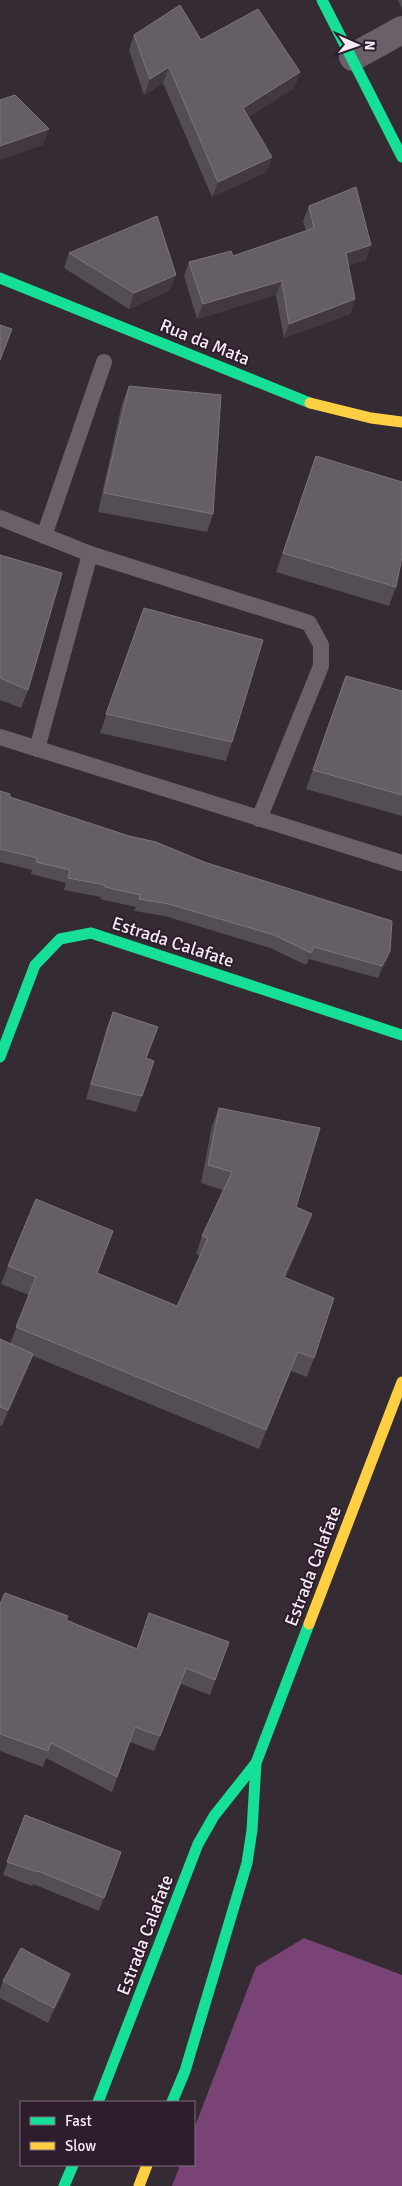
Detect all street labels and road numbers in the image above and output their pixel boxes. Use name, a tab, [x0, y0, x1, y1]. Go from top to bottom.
street label: Rua da Mata	[157, 314, 253, 370]
street label: Estrada Calafate	[109, 912, 237, 972]
street label: Estrada Calafate	[280, 1503, 346, 1629]
street label: Estrada Calafate	[112, 1872, 178, 1998]

